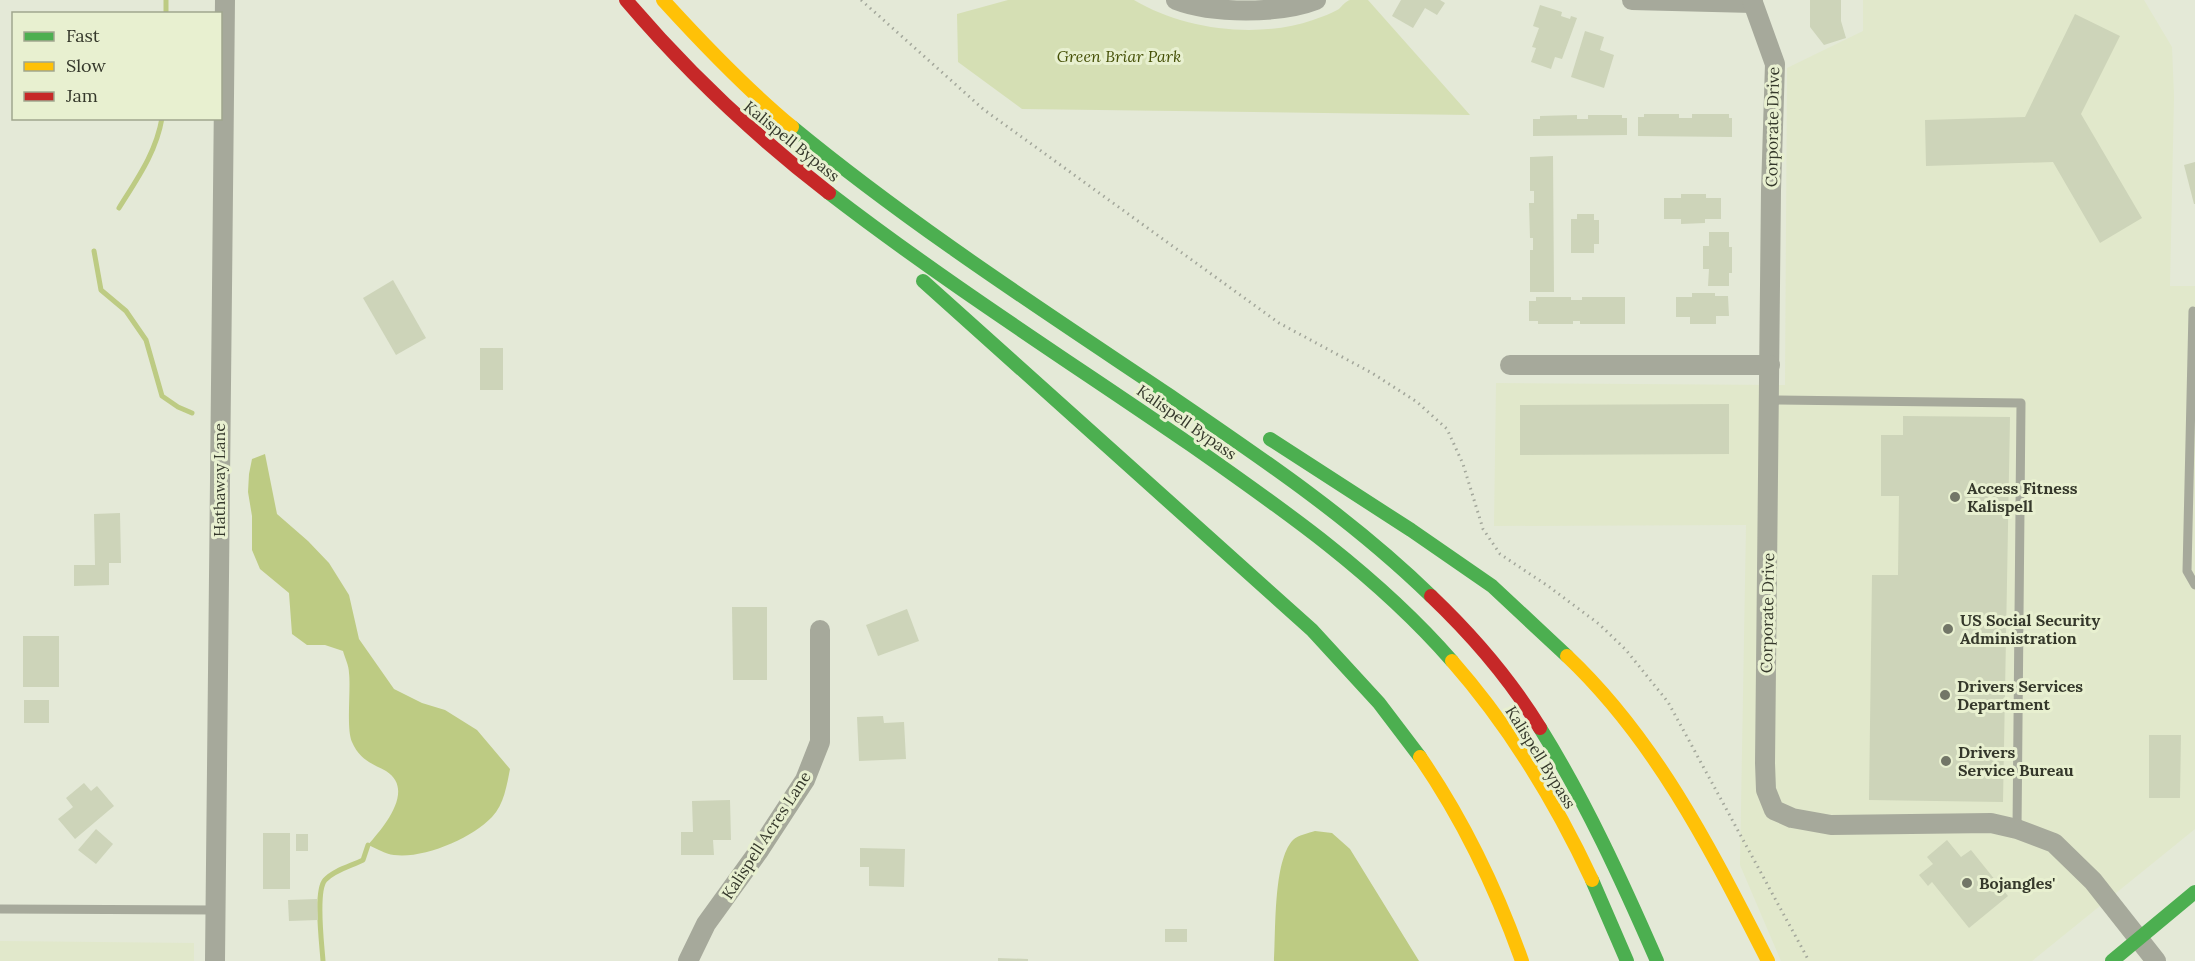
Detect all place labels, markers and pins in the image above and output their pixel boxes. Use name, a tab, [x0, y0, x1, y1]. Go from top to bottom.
place label: Access Fitness Kalispell	[1967, 478, 2078, 516]
marker: Access Fitness Kalispell	[1948, 490, 1962, 504]
place label: US Social Security Administration	[1960, 610, 2100, 648]
marker: US Social Security Administration	[1941, 622, 1955, 636]
place label: Drivers Services Department	[1957, 676, 2083, 714]
marker: Drivers Services Department	[1938, 688, 1952, 702]
place label: Drivers Service Bureau	[1958, 742, 2074, 780]
marker: Drivers Service Bureau	[1939, 754, 1953, 768]
place label: Bojangles'	[1979, 873, 2055, 893]
marker: Bojangles'	[1960, 876, 1974, 890]

